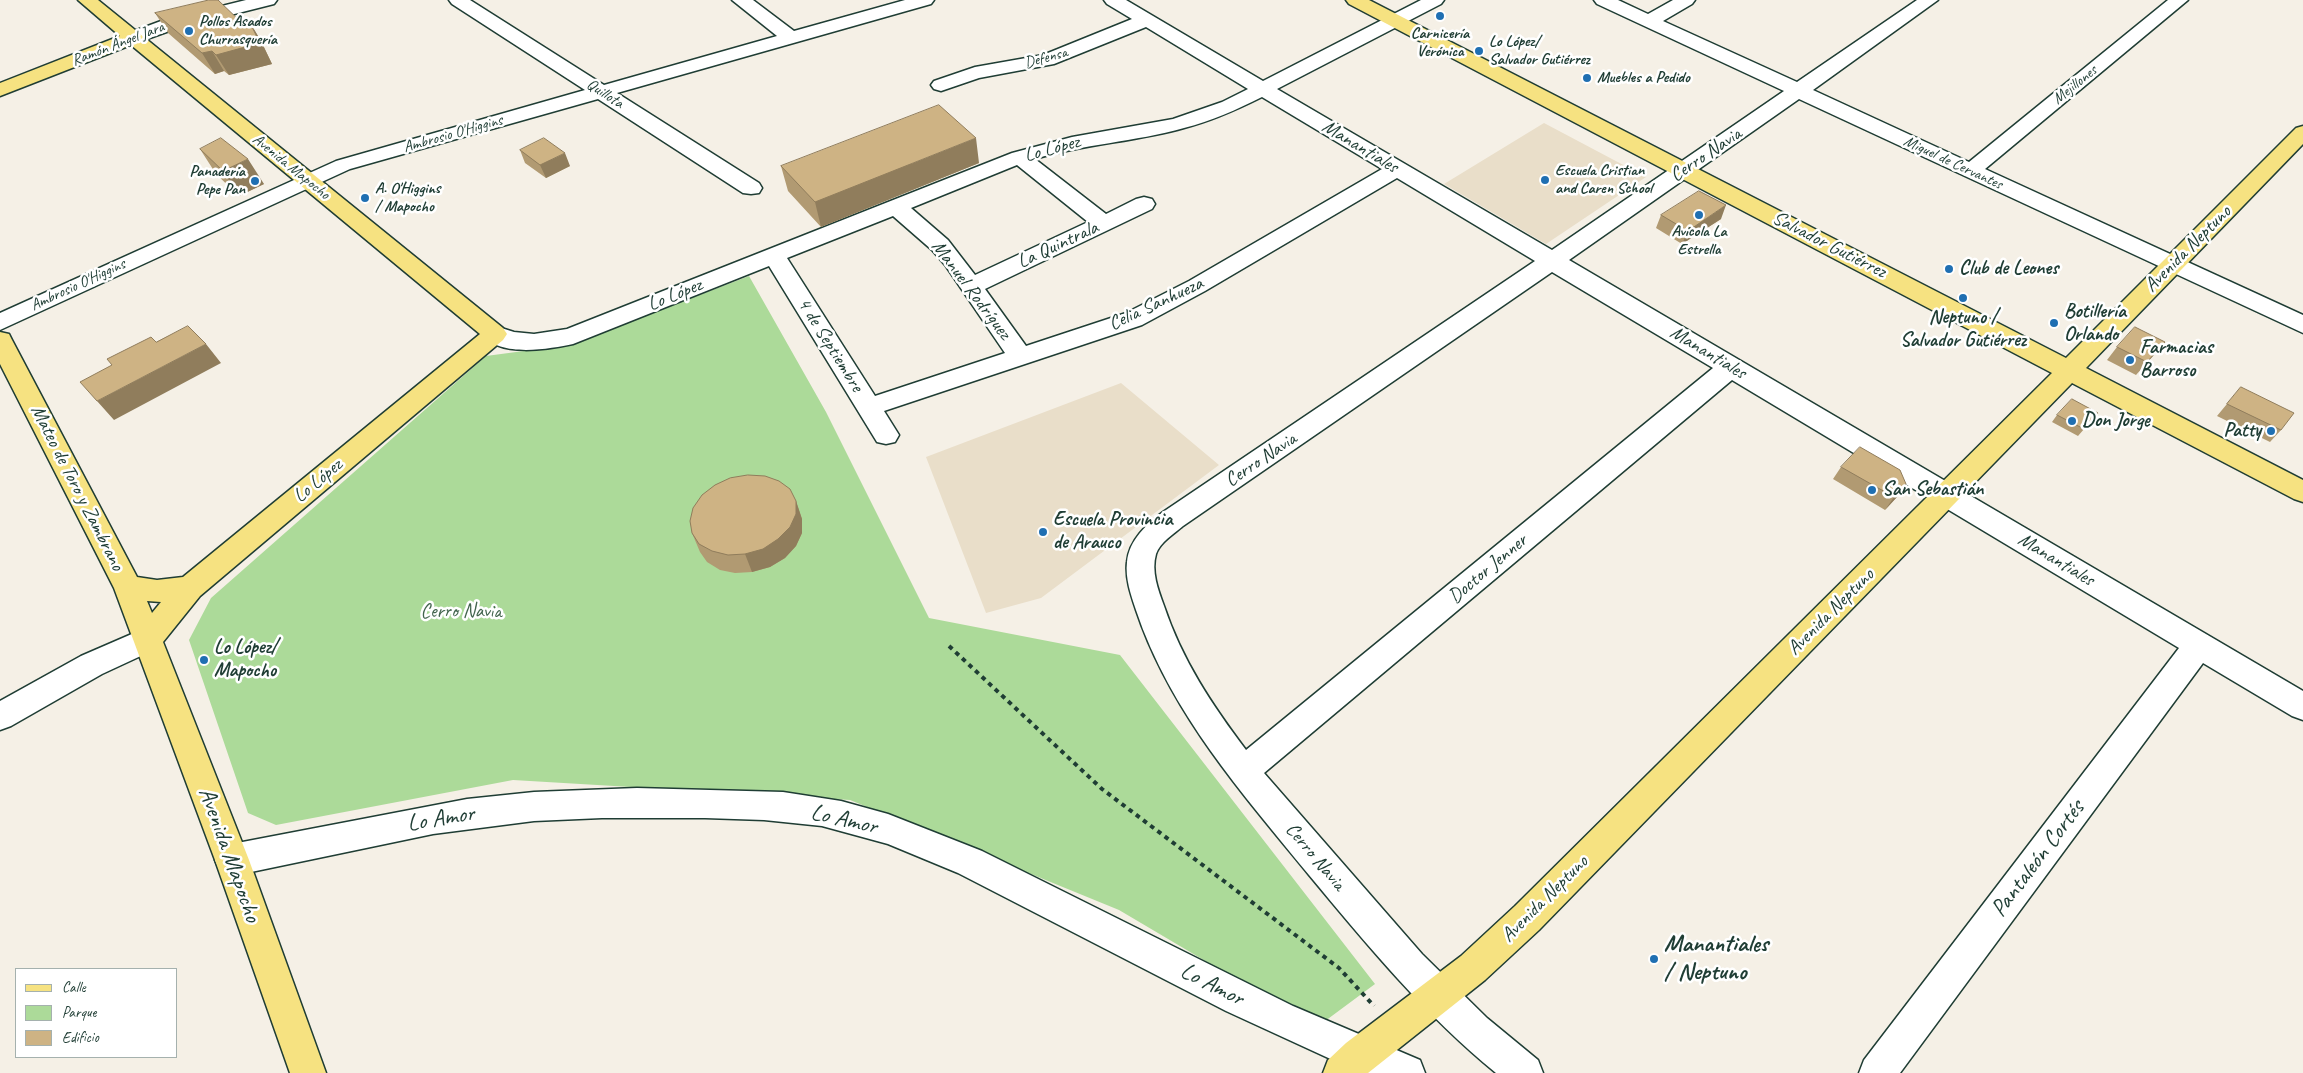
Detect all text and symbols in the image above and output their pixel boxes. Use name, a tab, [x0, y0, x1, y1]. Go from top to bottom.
marker: Carnicería Verónica	[1434, 10, 1446, 22]
place label: Pollos Asados Churrasquería	[199, 12, 277, 50]
street label: Ramón Ángel Jara	[69, 18, 167, 70]
place label: Carnicería Verónica	[1411, 24, 1469, 62]
marker: Pollos Asados Churrasquería	[183, 25, 195, 37]
place label: Lo López/ Salvador Gutiérrez	[1489, 32, 1590, 70]
street label: Defensa	[1022, 43, 1070, 73]
marker: Lo López/ Salvador Gutiérrez	[1473, 45, 1485, 57]
street label: Mejillones	[2049, 61, 2101, 109]
place label: Muebles a Pedido	[1597, 68, 1690, 88]
marker: Muebles a Pedido	[1581, 72, 1593, 84]
street label: Quillota	[583, 75, 627, 113]
street label: Ambrosio O'Higgins	[401, 111, 505, 157]
street label: Manantiales	[1317, 115, 1403, 179]
street label: Cerro Navia	[1666, 122, 1746, 188]
street label: Avenida Mapocho	[248, 130, 334, 204]
street label: Lo López	[1022, 130, 1082, 168]
street label: Miguel de Cervantes	[1901, 132, 2005, 194]
place label: Escuela Cristian and Caren School	[1555, 161, 1652, 199]
place label: Panadería Pepe Pan	[189, 162, 245, 200]
marker: Escuela Cristian and Caren School	[1539, 174, 1551, 186]
marker: Panadería Pepe Pan	[249, 175, 261, 187]
place label: A. O'Higgins / Mapocho	[375, 179, 440, 217]
marker: A. O'Higgins / Mapocho	[359, 192, 371, 204]
street label: Avenida Neptuno	[2140, 201, 2236, 297]
street label: Salvador Gutiérrez	[1768, 206, 1890, 284]
marker: Avícola La Estrella	[1693, 209, 1705, 221]
street label: La Quintrala	[1014, 216, 1102, 274]
place label: Avícola La Estrella	[1671, 222, 1727, 260]
street label: Manuel Rodríguez	[926, 236, 1016, 344]
street label: Ambrosio O'Higgins	[28, 255, 128, 315]
place label: Club de Leones	[1959, 257, 2058, 281]
marker: Club de Leones	[1943, 263, 1955, 275]
street label: Celia Sanhueza	[1105, 272, 1207, 336]
street label: Lo López	[644, 273, 706, 317]
marker: Neptuno / Salvador Gutiérrez	[1957, 292, 1969, 304]
street label: 4 de Septiembre	[792, 293, 868, 397]
place label: Botillería Orlando	[2064, 300, 2126, 347]
place label: Neptuno / Salvador Gutiérrez	[1900, 306, 2026, 353]
marker: Botillería Orlando	[2048, 317, 2060, 329]
street label: Manantiales	[1665, 321, 1751, 385]
place label: Farmacias Barroso	[2140, 336, 2213, 383]
marker: Farmacias Barroso	[2124, 354, 2136, 366]
street label: Mateo de Toro y Zambrano	[25, 401, 129, 575]
place label: Don Jorge	[2082, 409, 2150, 433]
marker: Don Jorge	[2066, 415, 2078, 427]
place label: Patty	[2223, 419, 2261, 443]
marker: Patty	[2265, 425, 2277, 437]
street label: Cerro Navia	[1221, 427, 1301, 493]
street label: Lo López	[289, 454, 347, 508]
place label: San Sebastián	[1882, 478, 1983, 502]
marker: San Sebastián	[1866, 484, 1878, 496]
place label: Escuela Provincia de Arauco	[1053, 508, 1172, 555]
marker: Escuela Provincia de Arauco	[1037, 526, 1049, 538]
street label: Manantiales	[2013, 528, 2099, 592]
street label: Doctor Jenner	[1444, 529, 1532, 609]
street label: Avenida Neptuno	[1783, 564, 1879, 660]
park label: Cerro Navia	[420, 600, 502, 624]
place label: Lo López/ Mapocho	[214, 636, 277, 683]
marker: Lo López/ Mapocho	[198, 654, 210, 666]
street label: Avenida Mapocho	[191, 784, 267, 926]
street label: Pantaleón Cortés	[1985, 795, 2091, 923]
street label: Lo Amor	[808, 798, 880, 842]
street label: Lo Amor	[405, 799, 477, 839]
street label: Cerro Navia	[1280, 818, 1350, 896]
street label: Avenida Neptuno	[1497, 851, 1593, 947]
place label: Manantiales / Neptuno	[1664, 931, 1768, 987]
marker: Manantiales / Neptuno	[1648, 953, 1660, 965]
street label: Lo Amor	[1175, 957, 1249, 1013]
legend	[15, 968, 178, 1058]
text: Calle	[62, 978, 86, 997]
text: Parque	[62, 1003, 96, 1022]
text: Edificio	[62, 1028, 99, 1047]

